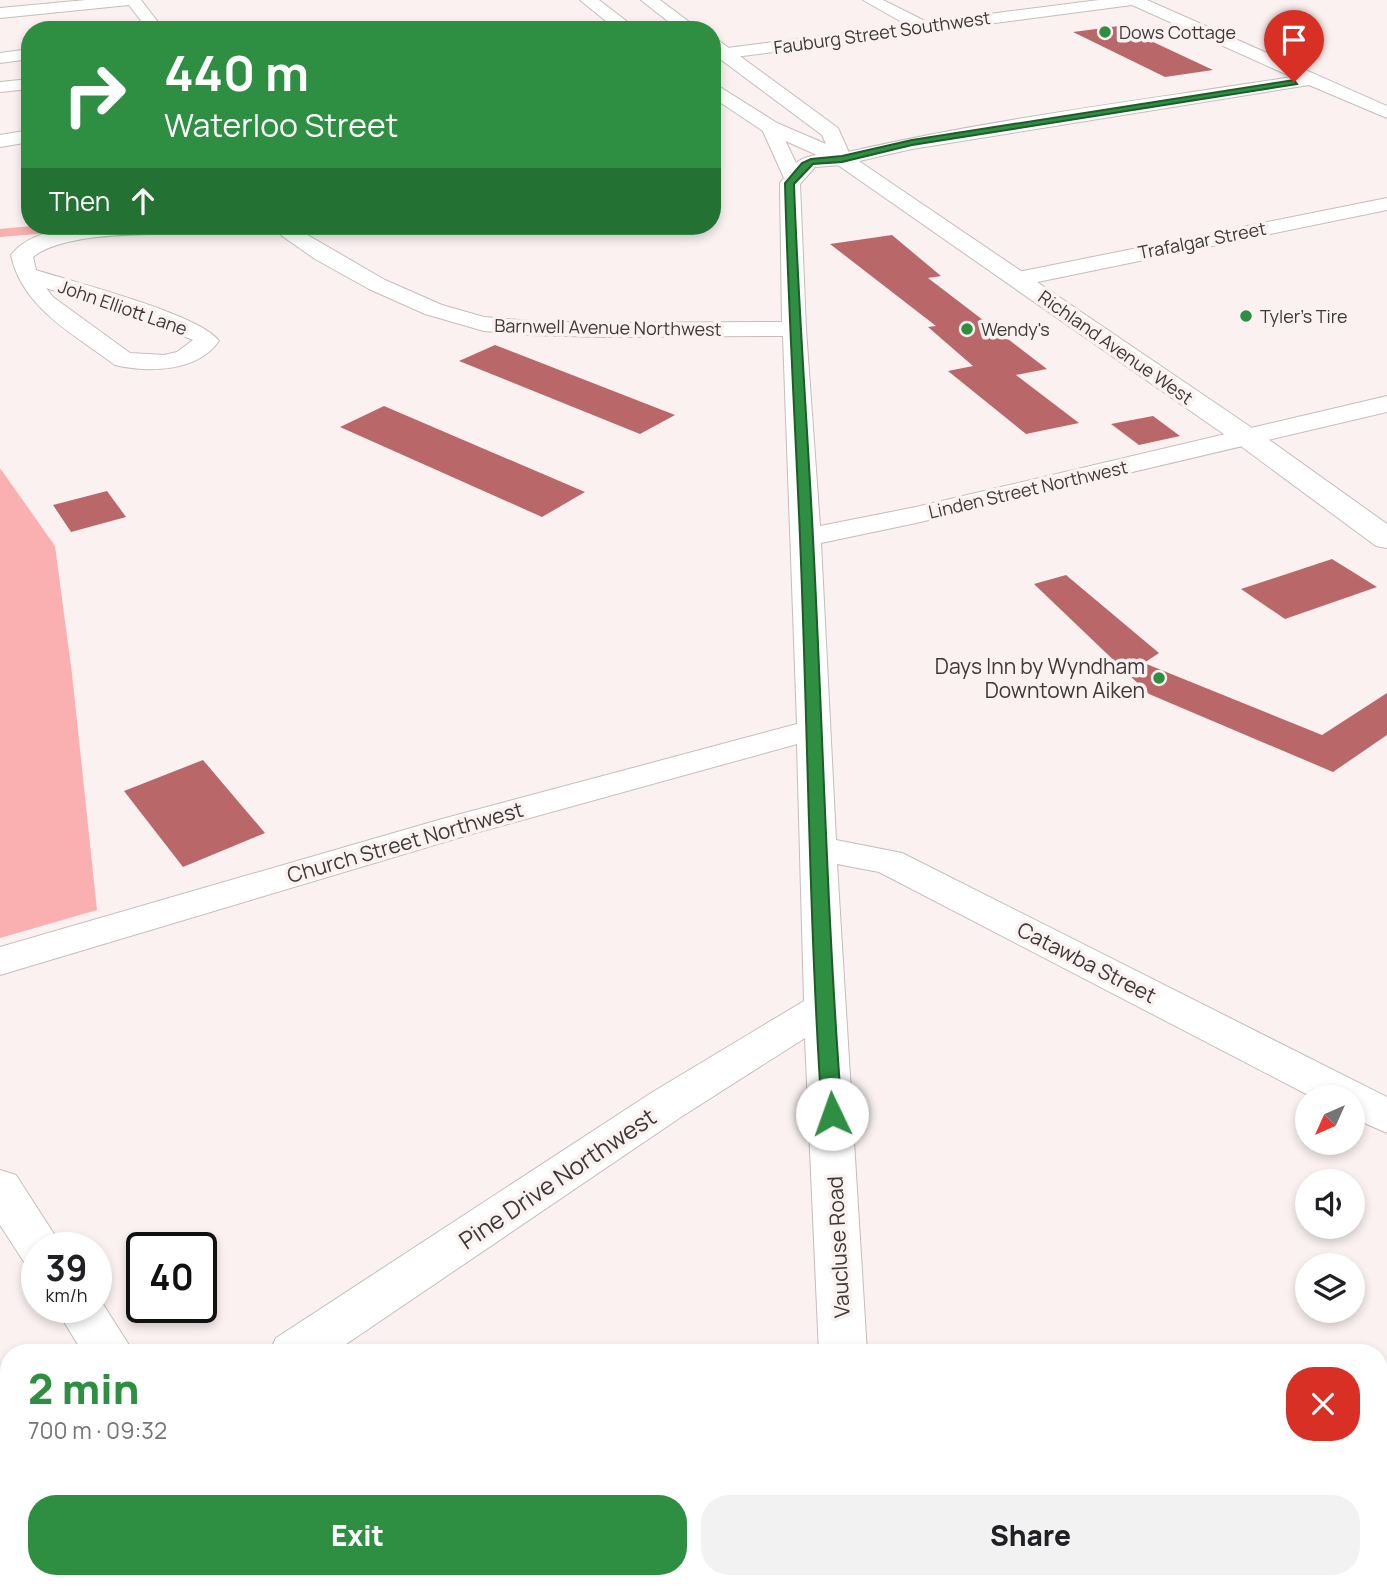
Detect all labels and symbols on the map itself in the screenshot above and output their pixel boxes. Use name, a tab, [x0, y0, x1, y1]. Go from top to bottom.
street label: Fauburg Street Southwest	[772, 5, 992, 59]
pin	[1264, 10, 1324, 82]
place label: Dows Cottage	[1119, 20, 1236, 44]
marker: Dows Cottage	[1097, 24, 1113, 40]
street label: Trafalgar Street	[1136, 216, 1268, 264]
street label: John Elliott Lane	[55, 274, 191, 340]
street label: Richland Avenue West	[1034, 285, 1198, 409]
place label: Tyler's Tire	[1260, 304, 1348, 328]
marker: Tyler's Tire	[1238, 308, 1254, 324]
street label: Barnwell Avenue Northwest	[494, 313, 722, 341]
place label: Wendy's	[981, 317, 1050, 341]
marker: Wendy's	[959, 321, 975, 337]
street label: Linden Street Northwest	[926, 454, 1130, 524]
place label: Days Inn by Wyndham Downtown Aiken	[935, 652, 1145, 704]
marker: Days Inn by Wyndham Downtown Aiken	[1151, 670, 1167, 686]
street label: Church Street Northwest	[284, 795, 526, 889]
street label: Catawba Street	[1013, 915, 1161, 1009]
position arrow	[795, 1077, 869, 1151]
north arrow	[1295, 1085, 1365, 1155]
street label: Pine Drive Northwest	[452, 1100, 662, 1256]
street label: Vaucluse Road	[820, 1175, 856, 1319]
speed limit sign: 40	[126, 1232, 217, 1323]

